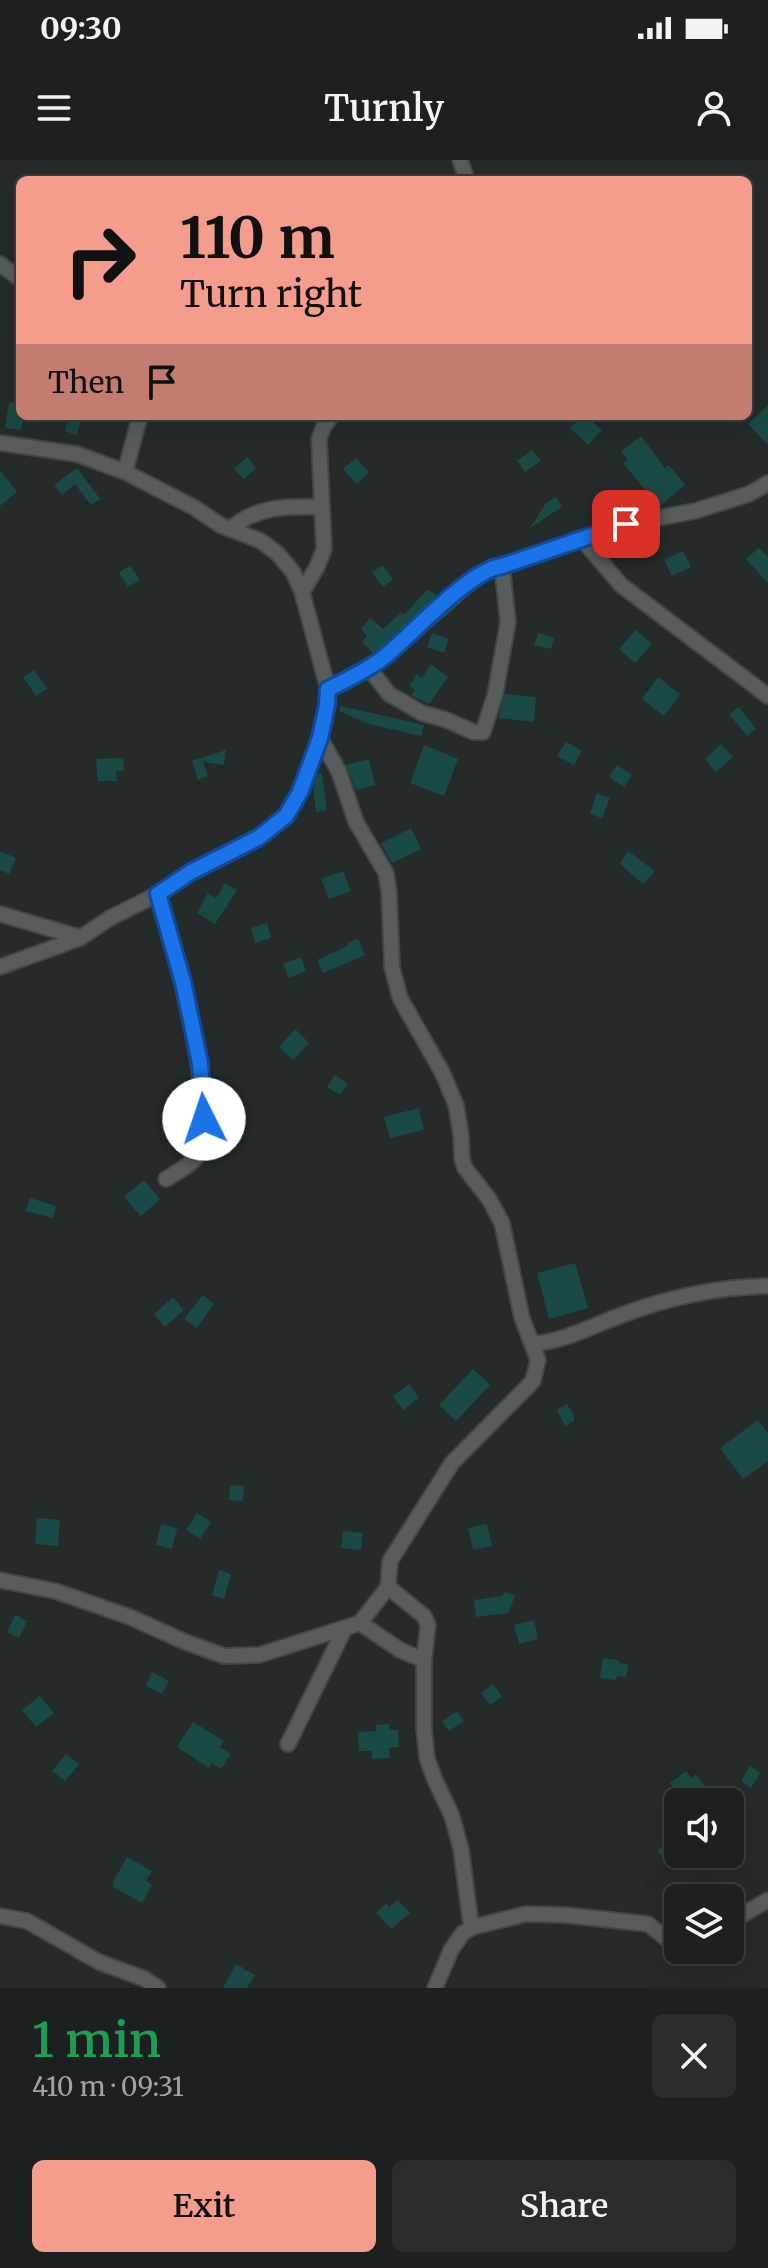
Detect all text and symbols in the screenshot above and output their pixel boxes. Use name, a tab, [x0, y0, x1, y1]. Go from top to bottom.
text: 09:30	[40, 9, 122, 47]
icon: menu	[32, 86, 76, 130]
text: Turnly	[324, 86, 444, 131]
icon: person	[692, 86, 736, 130]
text: 110 m	[180, 203, 335, 273]
icon: right	[48, 208, 152, 312]
text: Turn right	[180, 272, 362, 317]
icon: arrive	[140, 360, 184, 404]
text: Then	[48, 363, 124, 401]
pin	[592, 490, 660, 558]
icon: arrive	[604, 502, 648, 546]
position arrow	[162, 1077, 246, 1161]
map controls	[664, 1788, 744, 1964]
button: sound	[664, 1788, 744, 1868]
button: layers	[664, 1884, 744, 1964]
text: 1 min	[32, 2010, 161, 2070]
button: close	[652, 2014, 736, 2098]
text: 410 m · 09:31	[32, 2070, 184, 2103]
button: Exit	[32, 2160, 376, 2252]
button: Share	[392, 2160, 736, 2252]

